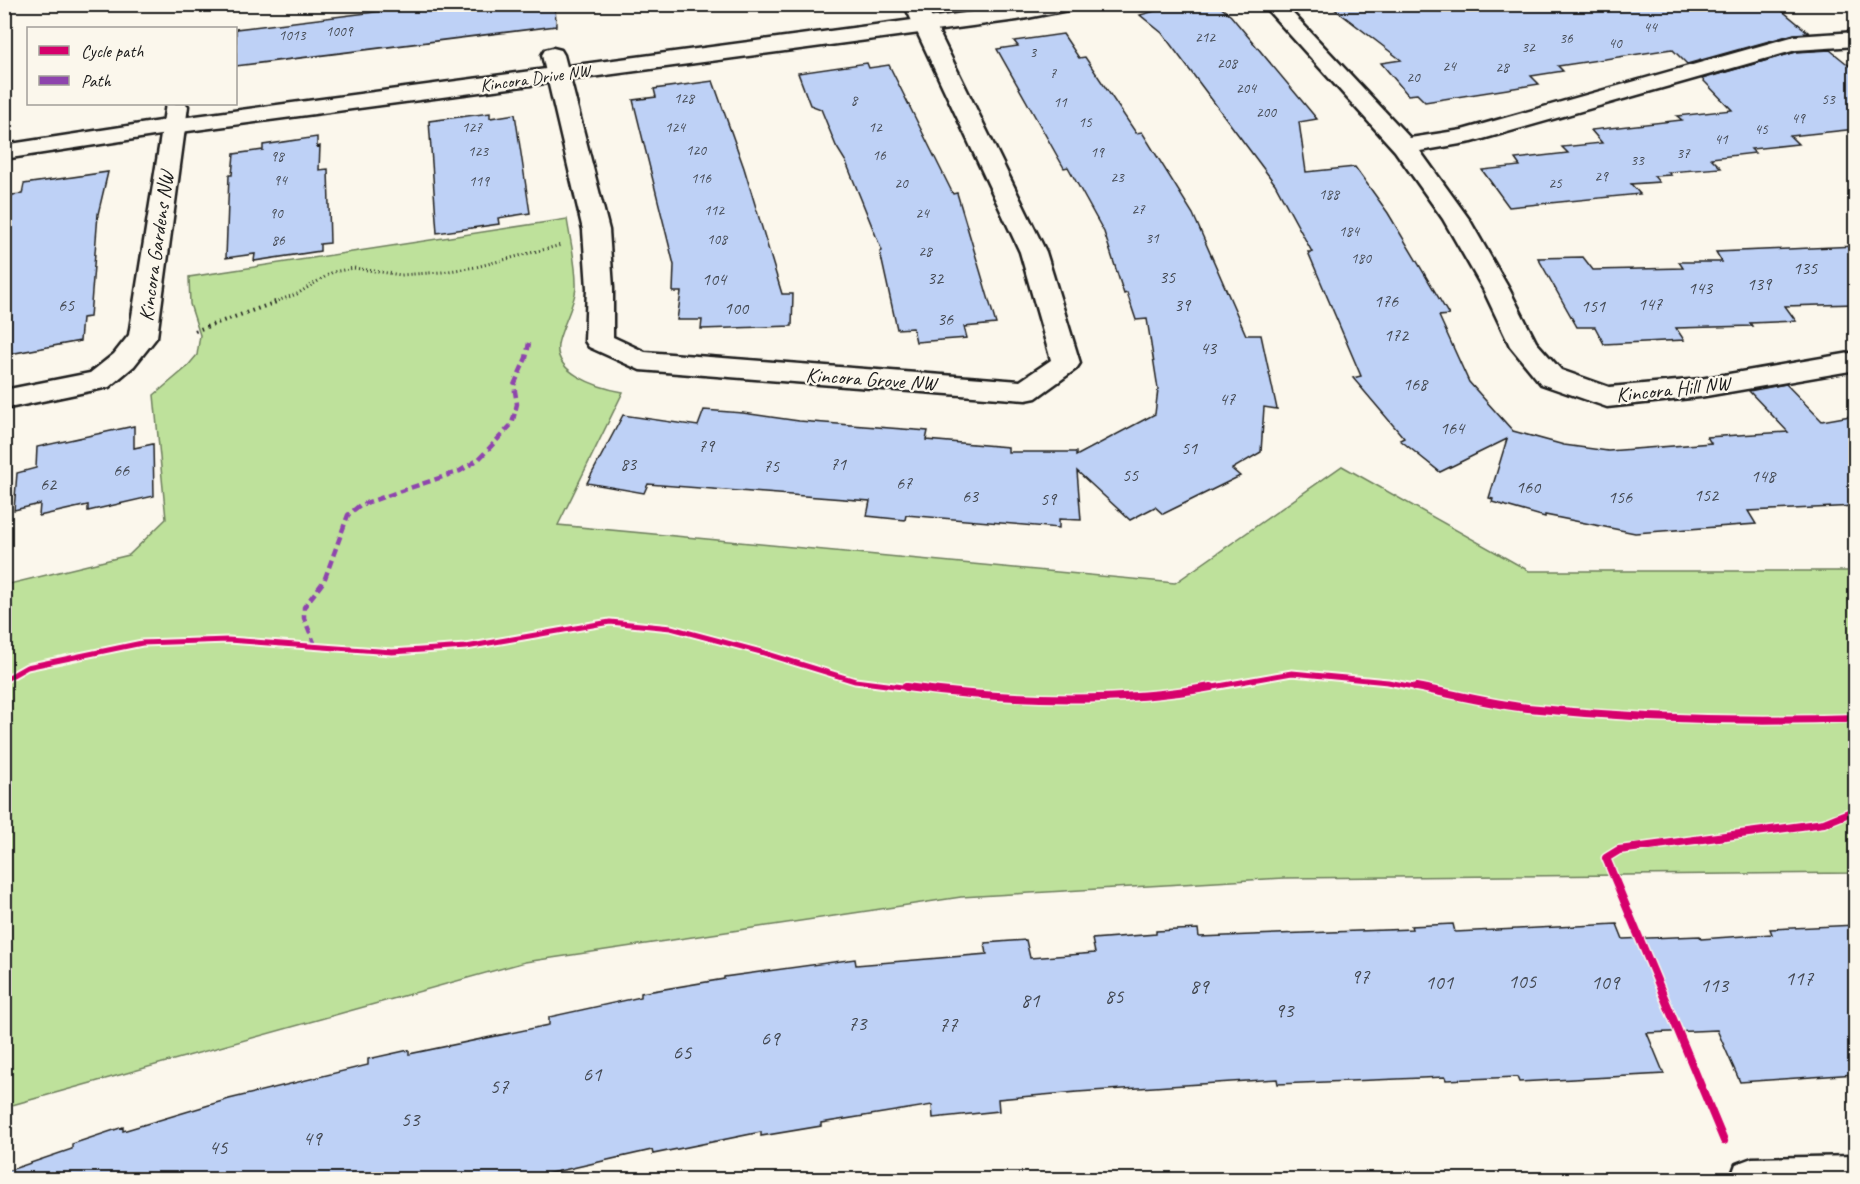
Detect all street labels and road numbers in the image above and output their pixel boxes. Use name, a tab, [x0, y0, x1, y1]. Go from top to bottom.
street label: Kincora Drive NW	[479, 59, 593, 97]
street label: Kincora Gardens NW	[133, 167, 180, 323]
street label: Kincora Grove NW	[805, 361, 940, 397]
street label: Kincora Hill NW	[1615, 370, 1734, 408]

